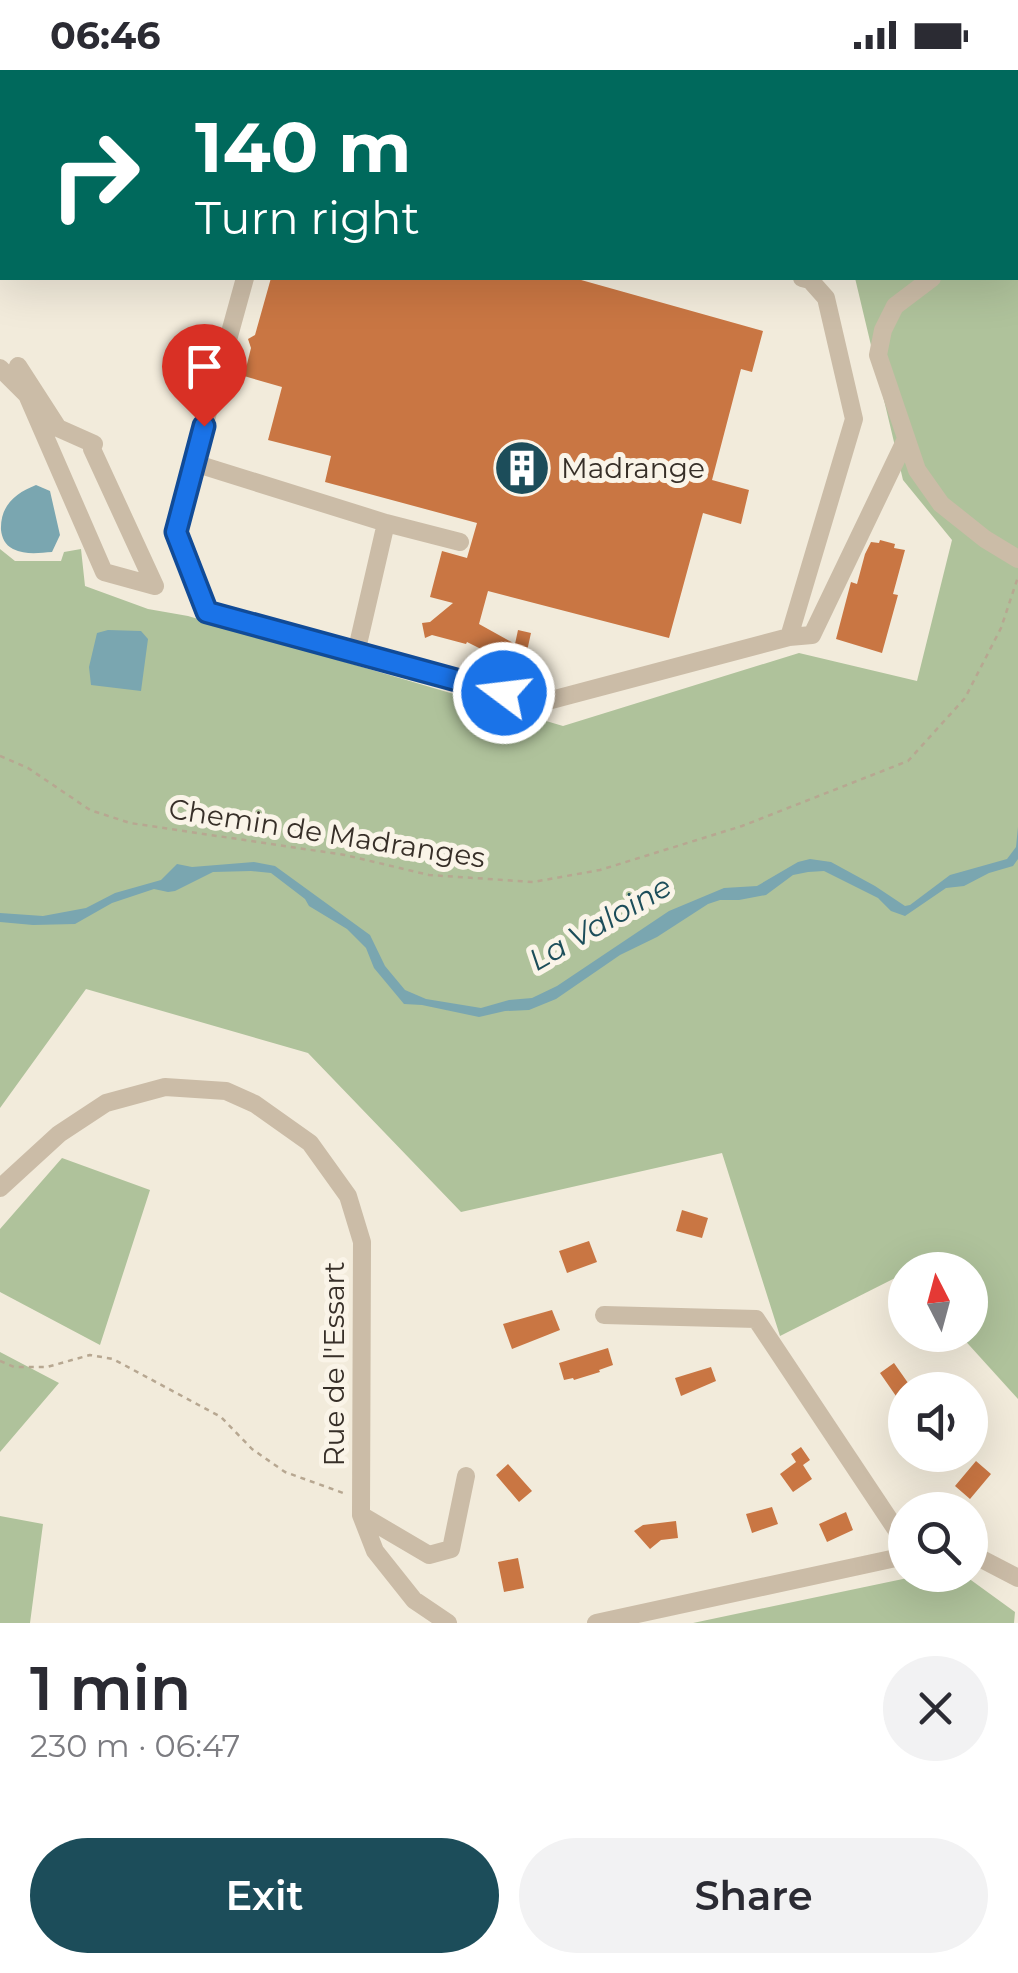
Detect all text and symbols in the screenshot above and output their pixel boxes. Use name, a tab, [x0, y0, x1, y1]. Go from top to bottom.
text: 06:46	[50, 12, 160, 59]
text: 140 m	[195, 104, 411, 190]
icon: right	[30, 110, 160, 240]
text: Turn right	[195, 190, 420, 245]
pin	[162, 324, 247, 427]
icon: arrive	[177, 339, 232, 394]
building icon: Madrange	[492, 438, 552, 498]
place label: Madrange	[561, 451, 705, 485]
position arrow	[452, 641, 556, 745]
street label: Chemin de Madranges	[166, 791, 488, 875]
water label: La Valoine	[522, 867, 678, 979]
north arrow	[888, 1252, 988, 1352]
map controls	[888, 1252, 988, 1592]
street label: Rue de l'Essart	[317, 1261, 351, 1467]
button: sound	[888, 1372, 988, 1472]
button: search	[888, 1492, 988, 1592]
text: 1 min	[30, 1652, 191, 1725]
button: close	[883, 1656, 988, 1761]
text: 230 m · 06:47	[30, 1726, 240, 1765]
button: Exit	[30, 1838, 499, 1953]
button: Share	[519, 1838, 988, 1953]

